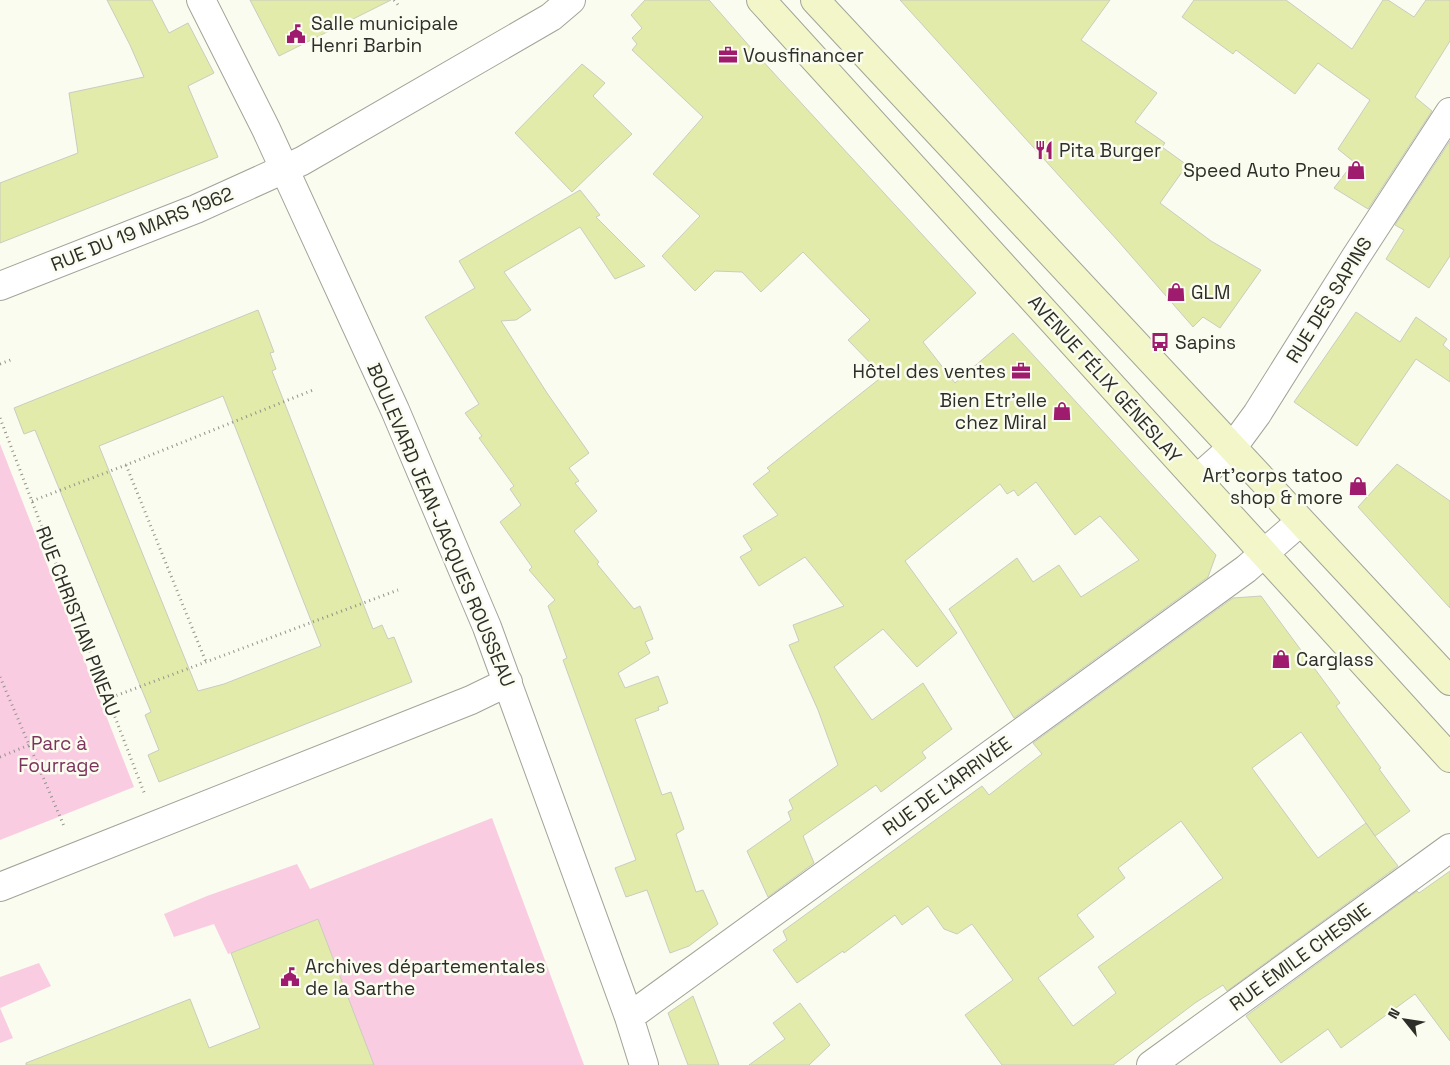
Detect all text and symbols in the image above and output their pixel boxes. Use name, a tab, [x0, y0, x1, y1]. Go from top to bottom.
place label: Salle municipale Henri Barbin	[311, 11, 458, 58]
public building icon: Salle municipale Henri Barbin	[285, 23, 307, 45]
place label: Vousfinancer	[743, 43, 864, 68]
office icon: Vousfinancer	[717, 44, 739, 66]
place label: Pita Burger	[1059, 138, 1161, 163]
restaurant icon: Pita Burger	[1033, 139, 1055, 161]
place label: Speed Auto Pneu	[1183, 158, 1341, 183]
shop icon: Speed Auto Pneu	[1345, 159, 1367, 181]
street label: RUE DU 19 MARS 1962	[47, 181, 237, 277]
street label: RUE DES SAPINS	[1280, 232, 1378, 368]
place label: GLM	[1191, 280, 1230, 305]
shop icon: GLM	[1165, 281, 1187, 303]
street label: AVENUE FÉLIX GÉNESLAY	[1023, 290, 1187, 469]
place label: Sapins	[1175, 330, 1236, 355]
bus stop icon: Sapins	[1149, 331, 1171, 353]
street label: BOULEVARD JEAN-JACQUES ROUSSEAU	[361, 359, 521, 691]
place label: Hôtel des ventes	[852, 359, 1006, 384]
office icon: Hôtel des ventes	[1010, 360, 1032, 382]
place label: Bien Etr'elle chez Miral	[939, 388, 1047, 435]
shop icon: Bien Etr'elle chez Miral	[1051, 400, 1073, 422]
place label: Art'corps tatoo shop & more	[1203, 463, 1343, 510]
shop icon: Art'corps tatoo shop & more	[1347, 475, 1369, 497]
street label: RUE CHRISTIAN PINEAU	[30, 522, 126, 720]
place label: Carglass	[1296, 647, 1374, 672]
shop icon: Carglass	[1270, 648, 1292, 670]
park label: Parc à Fourrage	[18, 731, 100, 778]
street label: RUE DE L'ARRIVÉE	[878, 731, 1016, 841]
street label: RUE ÉMILE CHESNE	[1225, 897, 1375, 1017]
place label: Archives départementales de la Sarthe	[305, 954, 545, 1001]
public building icon: Archives départementales de la Sarthe	[279, 966, 301, 988]
north arrow	[1380, 995, 1430, 1045]
text: N	[1384, 1005, 1404, 1022]

